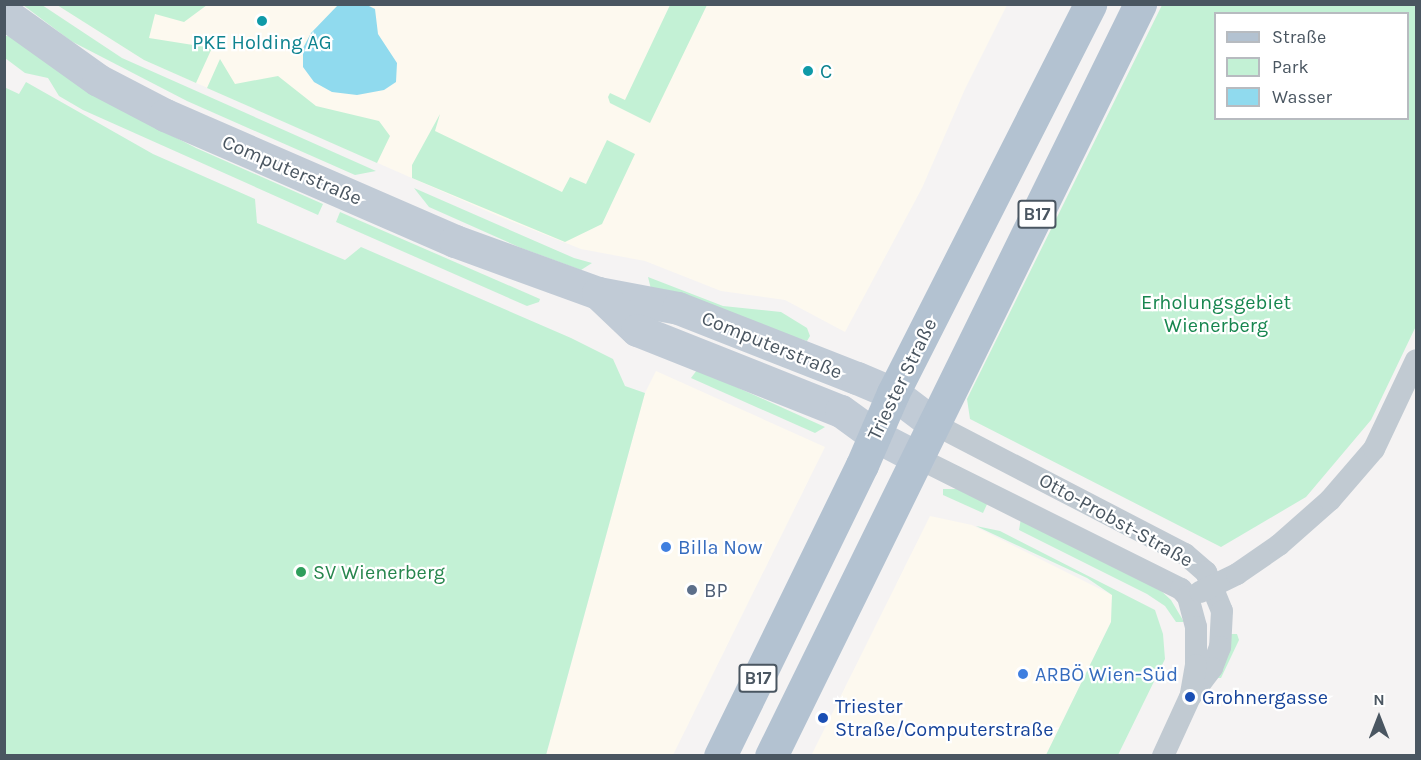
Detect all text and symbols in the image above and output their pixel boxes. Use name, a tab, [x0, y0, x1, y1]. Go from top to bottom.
legend	[1214, 12, 1409, 120]
marker: PKE Holding AG	[255, 14, 269, 28]
text: Straße	[1272, 26, 1326, 48]
place label: PKE Holding AG	[192, 30, 332, 54]
text: Park	[1272, 56, 1309, 78]
place label: C	[820, 59, 832, 83]
marker: C	[801, 64, 815, 78]
text: Wasser	[1272, 86, 1332, 108]
street label: Computerstraße	[218, 130, 366, 210]
road number: B17	[1016, 199, 1058, 229]
park label: Erholungsgebiet Wienerberg	[1141, 291, 1291, 338]
street label: Computerstraße	[698, 306, 846, 384]
street label: Triester Straße	[862, 314, 942, 444]
street label: Otto-Probst-Straße	[1035, 468, 1197, 572]
place label: Billa Now	[678, 535, 762, 559]
marker: Billa Now	[659, 540, 673, 554]
place label: SV Wienerberg	[313, 560, 445, 584]
marker: SV Wienerberg	[294, 565, 308, 579]
place label: BP	[704, 578, 727, 602]
marker: BP	[685, 583, 699, 597]
place label: ARBÖ Wien-Süd	[1035, 662, 1178, 686]
road number: B17	[737, 663, 779, 693]
marker: ARBÖ Wien-Süd	[1016, 667, 1030, 681]
place label: Grohnergasse	[1202, 685, 1328, 709]
north arrow	[1349, 688, 1409, 748]
marker: Grohnergasse	[1183, 690, 1197, 704]
text: N	[1373, 690, 1385, 709]
place label: Triester Straße/Computerstraße	[835, 694, 1054, 741]
marker: Triester Straße/Computerstraße	[816, 711, 830, 725]

